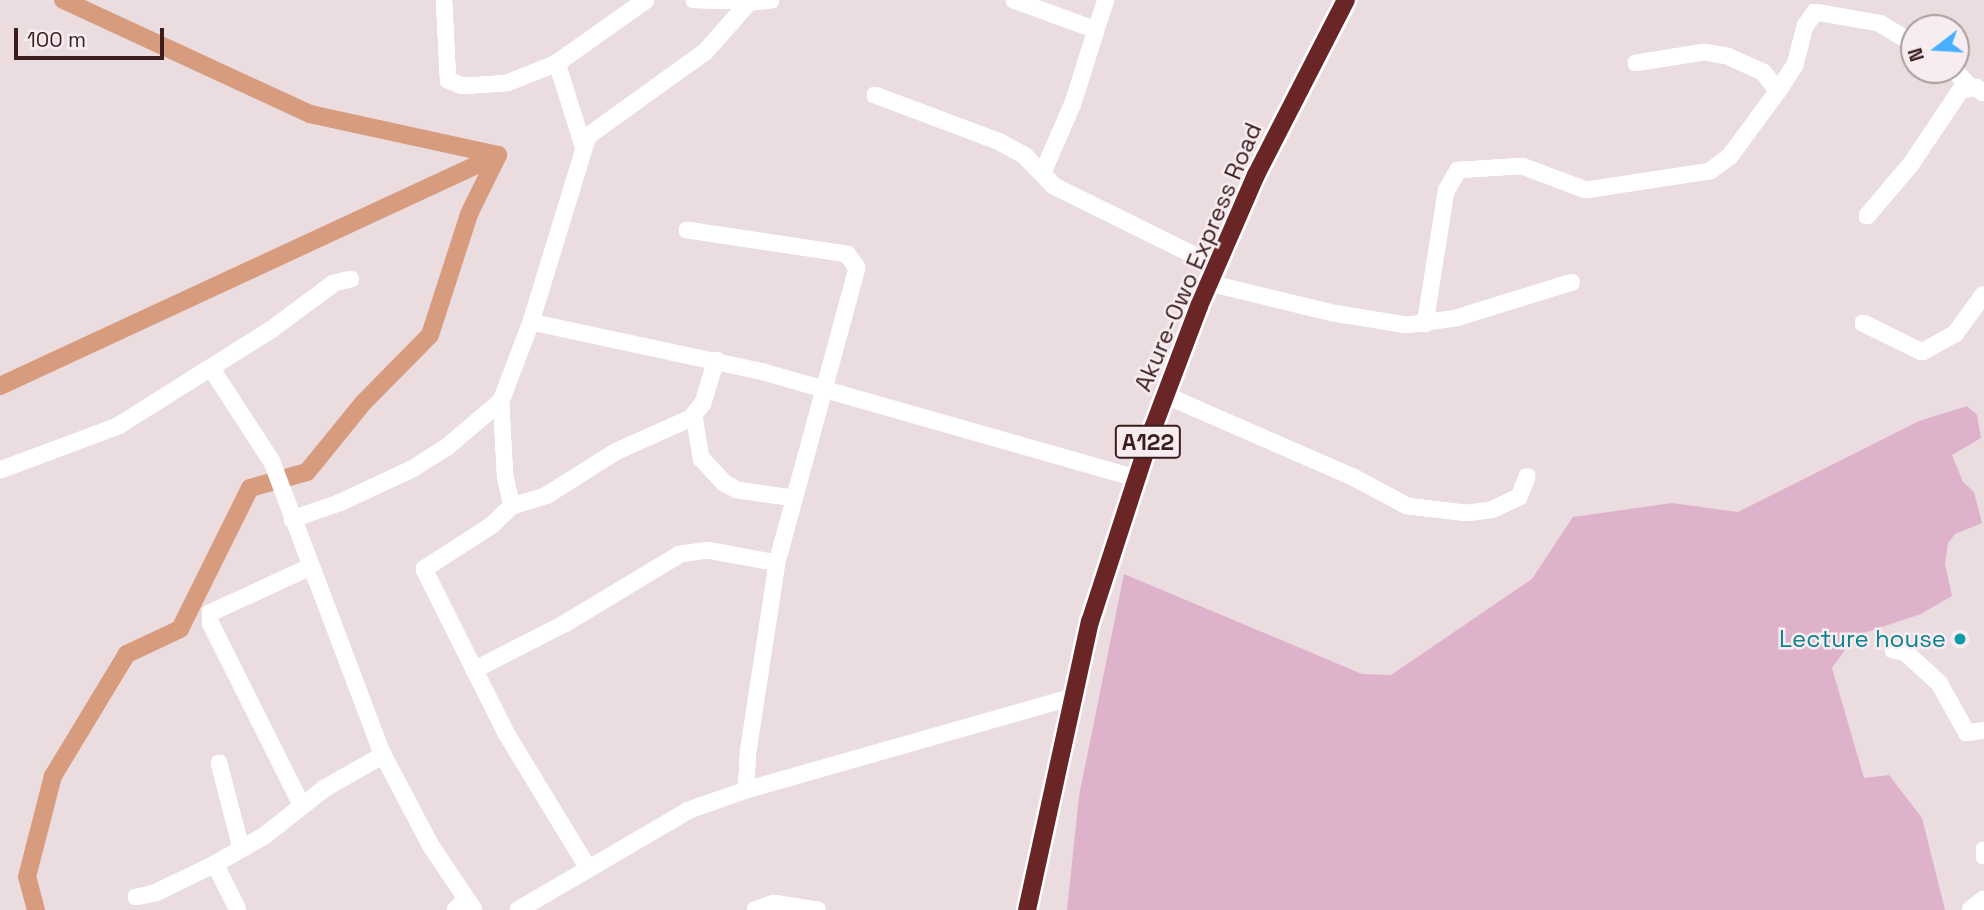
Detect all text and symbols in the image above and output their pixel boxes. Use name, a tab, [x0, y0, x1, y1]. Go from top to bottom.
scale bar	[18, 14, 168, 58]
north arrow	[1900, 14, 1970, 84]
text: 100 m	[27, 26, 86, 53]
text: N	[1903, 45, 1930, 64]
street label: Akure-Owo Express Road	[1128, 118, 1268, 396]
road number: A122	[1115, 422, 1181, 462]
place label: Lecture house	[1779, 625, 1946, 653]
marker: Lecture house	[1952, 631, 1968, 647]

